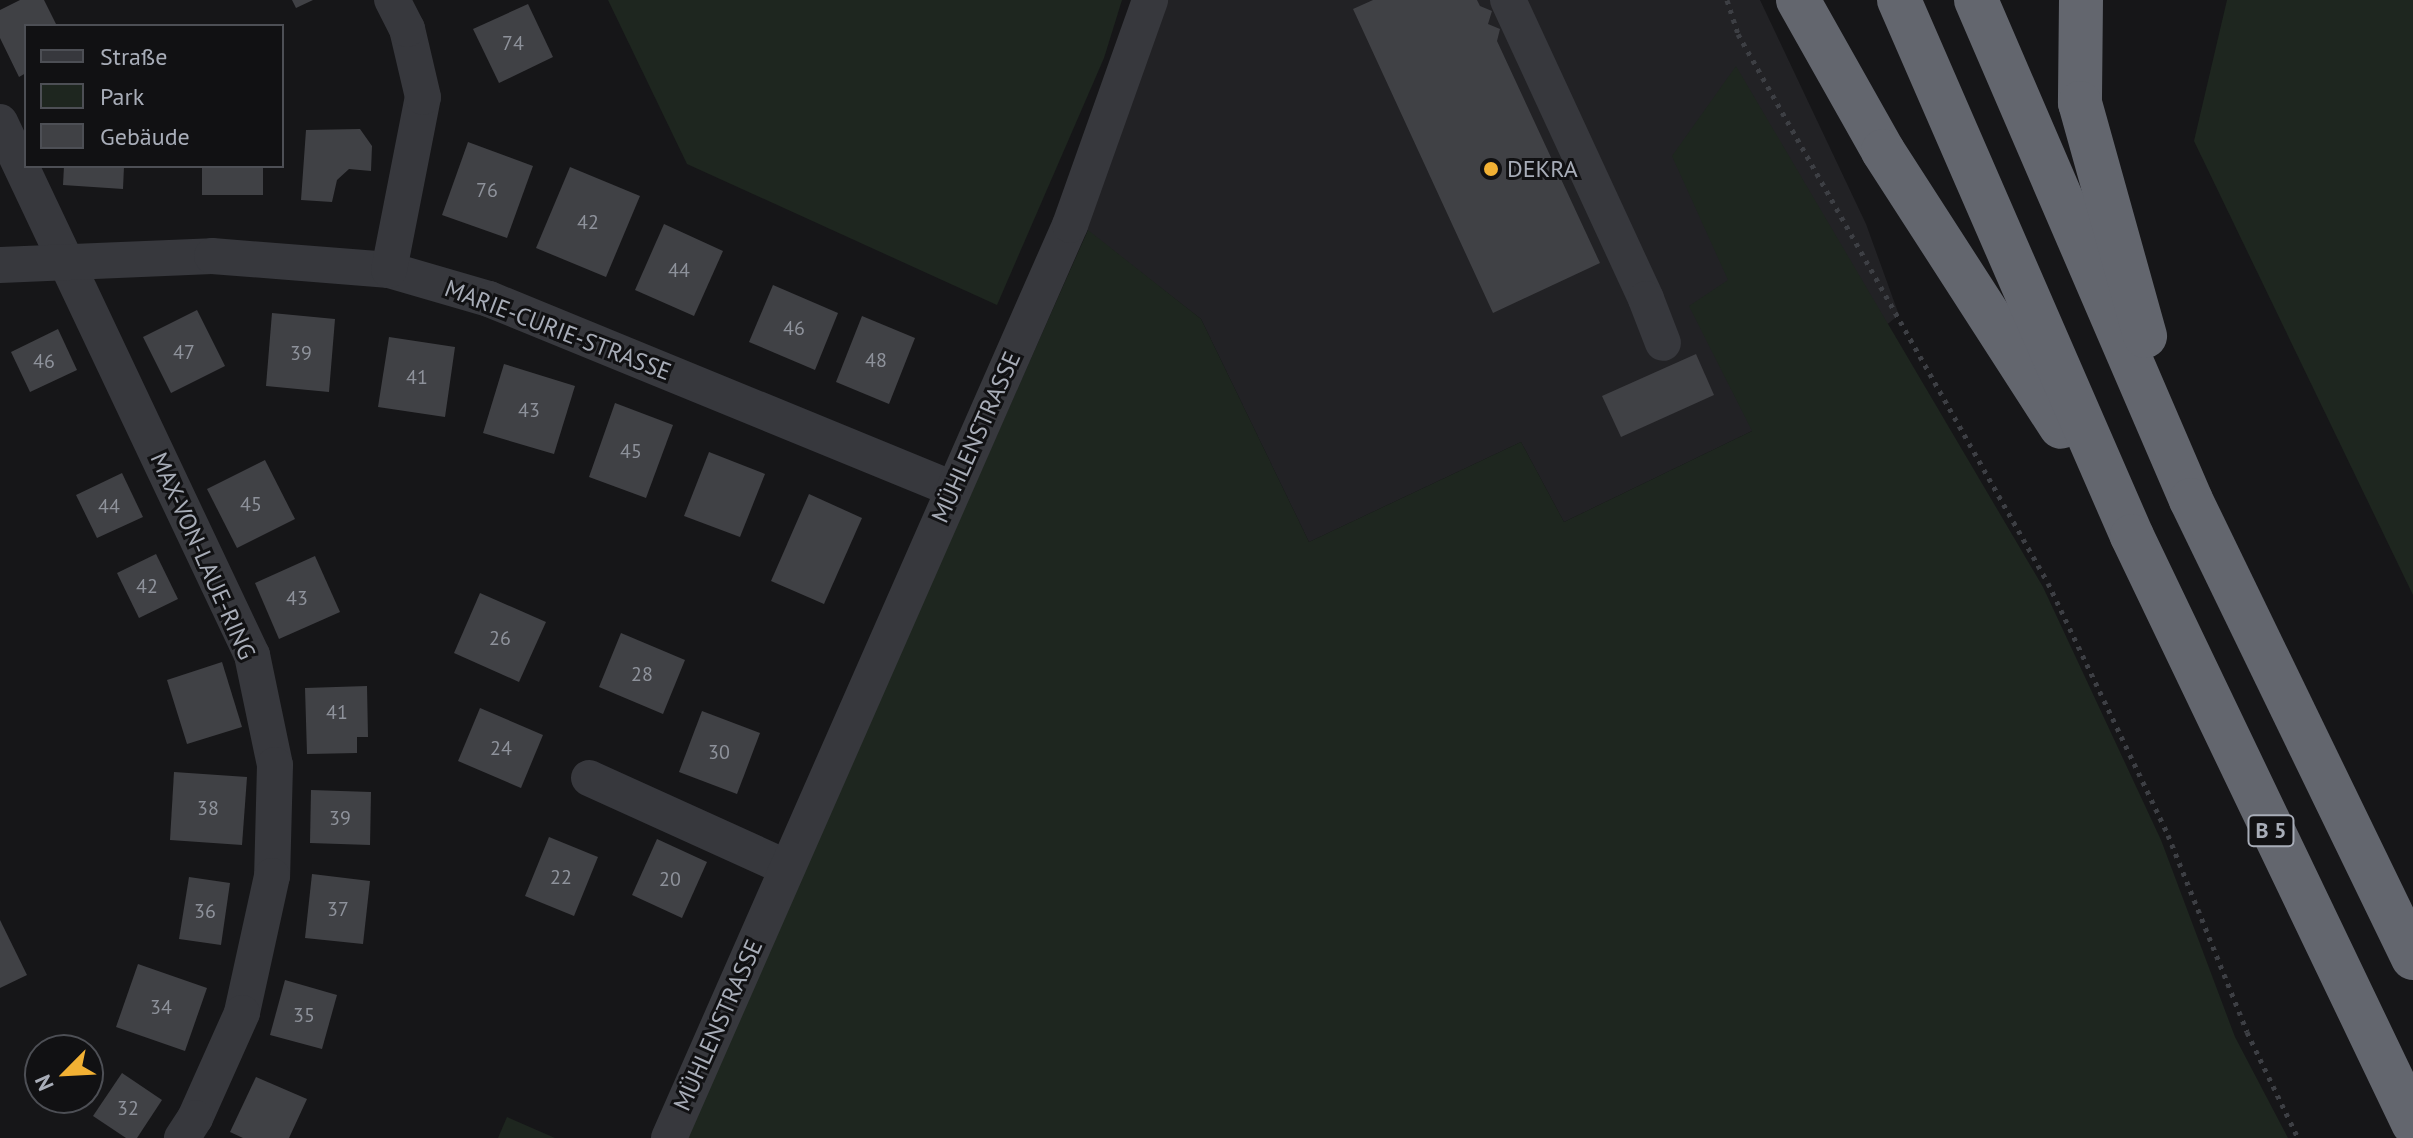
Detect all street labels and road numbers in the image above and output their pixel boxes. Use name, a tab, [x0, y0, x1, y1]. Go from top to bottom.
street label: MARIE-CURIE-STRASSE	[441, 274, 675, 386]
street label: MÜHLENSTRASSE	[925, 347, 1027, 527]
street label: MAX-VON-LAUE-RING	[144, 448, 262, 664]
road number: B 5	[2247, 813, 2295, 849]
street label: MÜHLENSTRASSE	[667, 935, 769, 1115]

